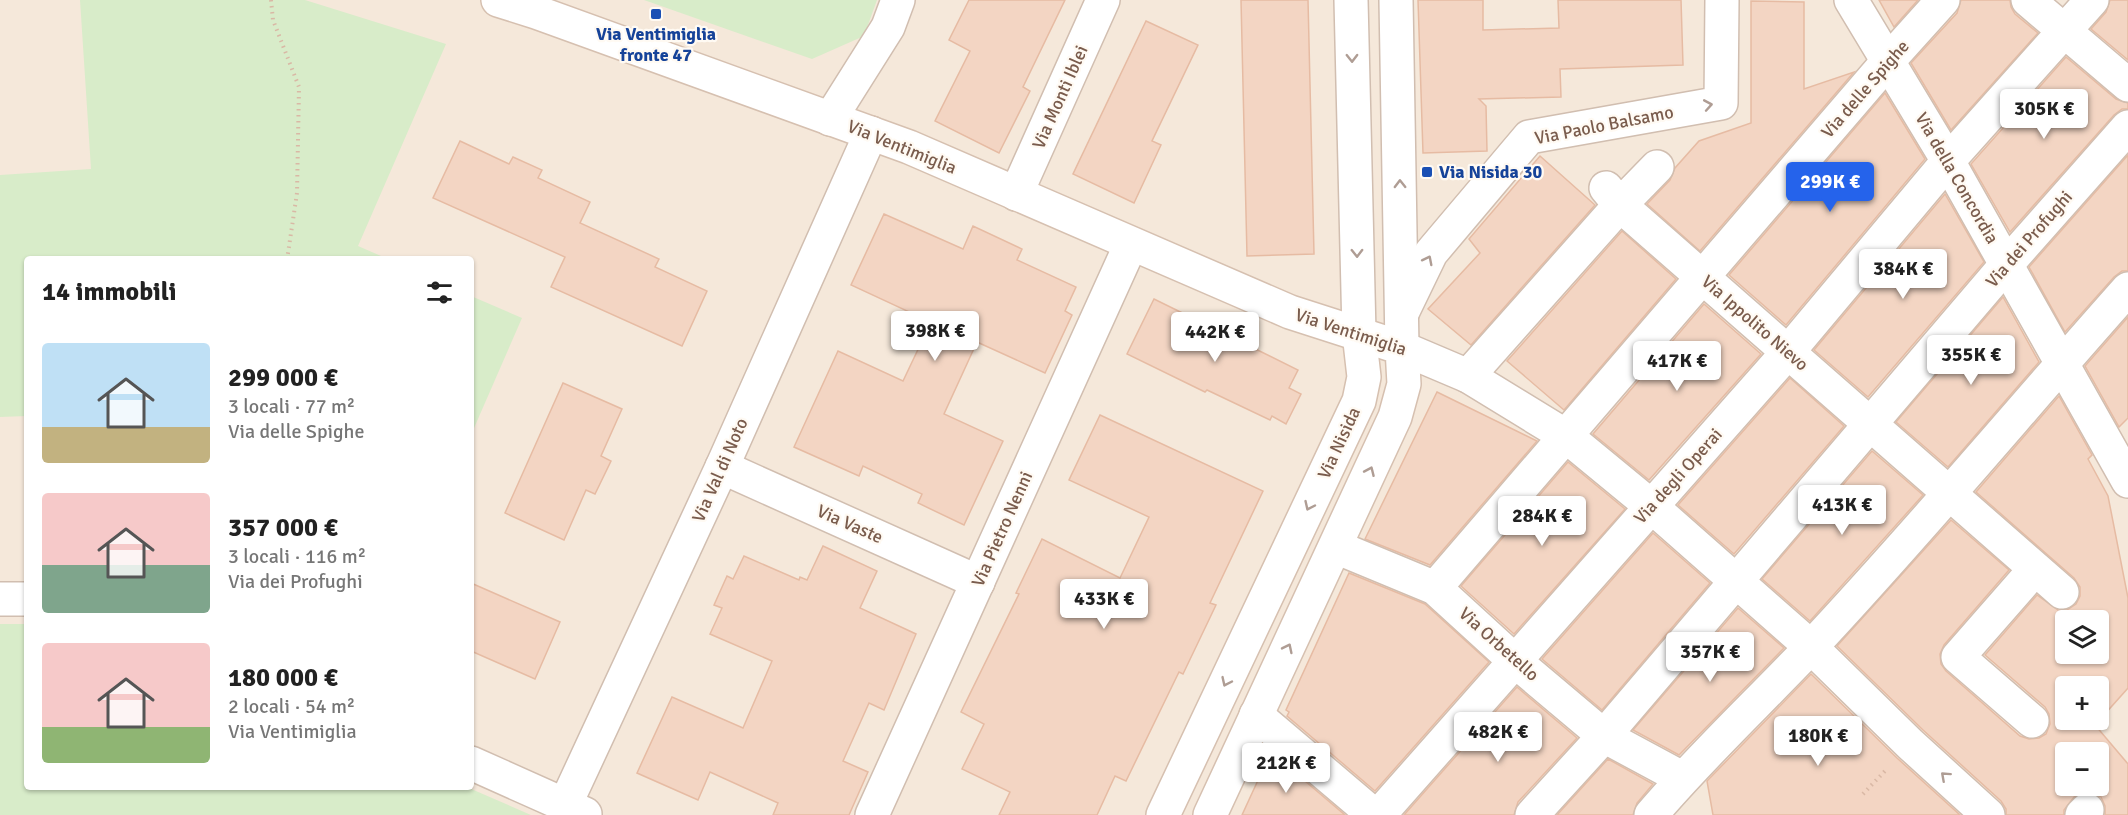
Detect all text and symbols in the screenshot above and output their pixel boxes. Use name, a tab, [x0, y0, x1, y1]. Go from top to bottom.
marker: Via Ventimiglia fronte 47	[649, 7, 663, 21]
place label: Via Ventimiglia fronte 47	[596, 23, 716, 66]
street label: Via delle Spighe	[1816, 35, 1914, 143]
street label: Via Monti Iblei	[1027, 42, 1093, 152]
one-way arrow	[1346, 54, 1359, 63]
pin: 305K €	[1995, 89, 2093, 140]
text: 305K €	[2014, 96, 2074, 121]
one-way arrow	[1703, 99, 1713, 112]
street label: Via Paolo Balsamo	[1533, 101, 1675, 149]
street label: Via della Concordia	[1910, 108, 2004, 248]
street label: Via Ventimiglia	[844, 115, 960, 179]
place label: Via Nisida 30	[1439, 161, 1542, 183]
pin: 299K €	[1781, 162, 1879, 213]
marker: Via Nisida 30	[1420, 165, 1434, 179]
text: 299K €	[1800, 169, 1860, 194]
one-way arrow	[1393, 180, 1406, 189]
street label: Via dei Profughi	[1981, 186, 2077, 292]
one-way arrow	[1351, 249, 1364, 258]
pin: 384K €	[1854, 249, 1952, 300]
one-way arrow	[1420, 255, 1432, 266]
text: 384K €	[1873, 256, 1933, 281]
street label: Via Ippolito Nievo	[1697, 271, 1813, 375]
text: 14 immobili	[42, 276, 176, 308]
icon: filters	[423, 276, 456, 309]
street label: Via Ventimiglia	[1293, 304, 1409, 360]
pin: 398K €	[886, 311, 984, 362]
pin: 442K €	[1166, 312, 1264, 363]
text: 398K €	[905, 318, 965, 343]
text: 442K €	[1185, 319, 1245, 344]
pin: 355K €	[1922, 335, 2020, 386]
pin: 417K €	[1628, 341, 1726, 392]
text: 355K €	[1941, 342, 2001, 367]
text: 417K €	[1647, 348, 1707, 373]
text: 299 000 €	[228, 362, 338, 394]
icon: home	[90, 367, 162, 439]
text: 3 locali · 77 m²	[228, 394, 355, 419]
street label: Via Nisida	[1313, 404, 1365, 482]
street label: Via Val di Noto	[687, 415, 753, 525]
text: Via delle Spighe	[228, 419, 364, 444]
street label: Via degli Operai	[1629, 424, 1727, 528]
one-way arrow	[1363, 466, 1375, 477]
street label: Via Pietro Nenni	[967, 468, 1037, 590]
pin: 413K €	[1793, 485, 1891, 536]
text: 413K €	[1812, 492, 1872, 517]
pin: 284K €	[1493, 496, 1591, 547]
street label: Via Vaste	[814, 500, 886, 548]
one-way arrow	[1305, 500, 1317, 511]
text: 284K €	[1512, 503, 1572, 528]
text: 357 000 €	[228, 512, 338, 544]
icon: home	[90, 517, 162, 589]
text: 3 locali · 116 m²	[228, 544, 366, 569]
text: Via dei Profughi	[228, 569, 363, 594]
pin: 433K €	[1055, 579, 1153, 630]
text: 433K €	[1074, 586, 1134, 611]
street label: Via Orbetello	[1454, 602, 1544, 686]
map controls	[2055, 610, 2109, 796]
button: layers	[2055, 610, 2109, 664]
pin: 357K €	[1661, 632, 1759, 683]
text: 357K €	[1680, 639, 1740, 664]
one-way arrow	[1280, 643, 1292, 654]
text: 180 000 €	[228, 662, 338, 694]
icon: home	[90, 667, 162, 739]
one-way arrow	[1221, 676, 1233, 687]
button: +	[2055, 676, 2109, 730]
text: 2 locali · 54 m²	[228, 694, 355, 719]
pin: 482K €	[1449, 712, 1547, 763]
pin: 180K €	[1769, 716, 1867, 767]
text: Via Ventimiglia	[228, 719, 357, 744]
text: 482K €	[1468, 719, 1528, 744]
text: 180K €	[1788, 723, 1848, 748]
button: −	[2055, 742, 2109, 796]
pin: 212K €	[1237, 743, 1335, 794]
text: 212K €	[1256, 750, 1316, 775]
one-way arrow	[1941, 772, 1952, 783]

